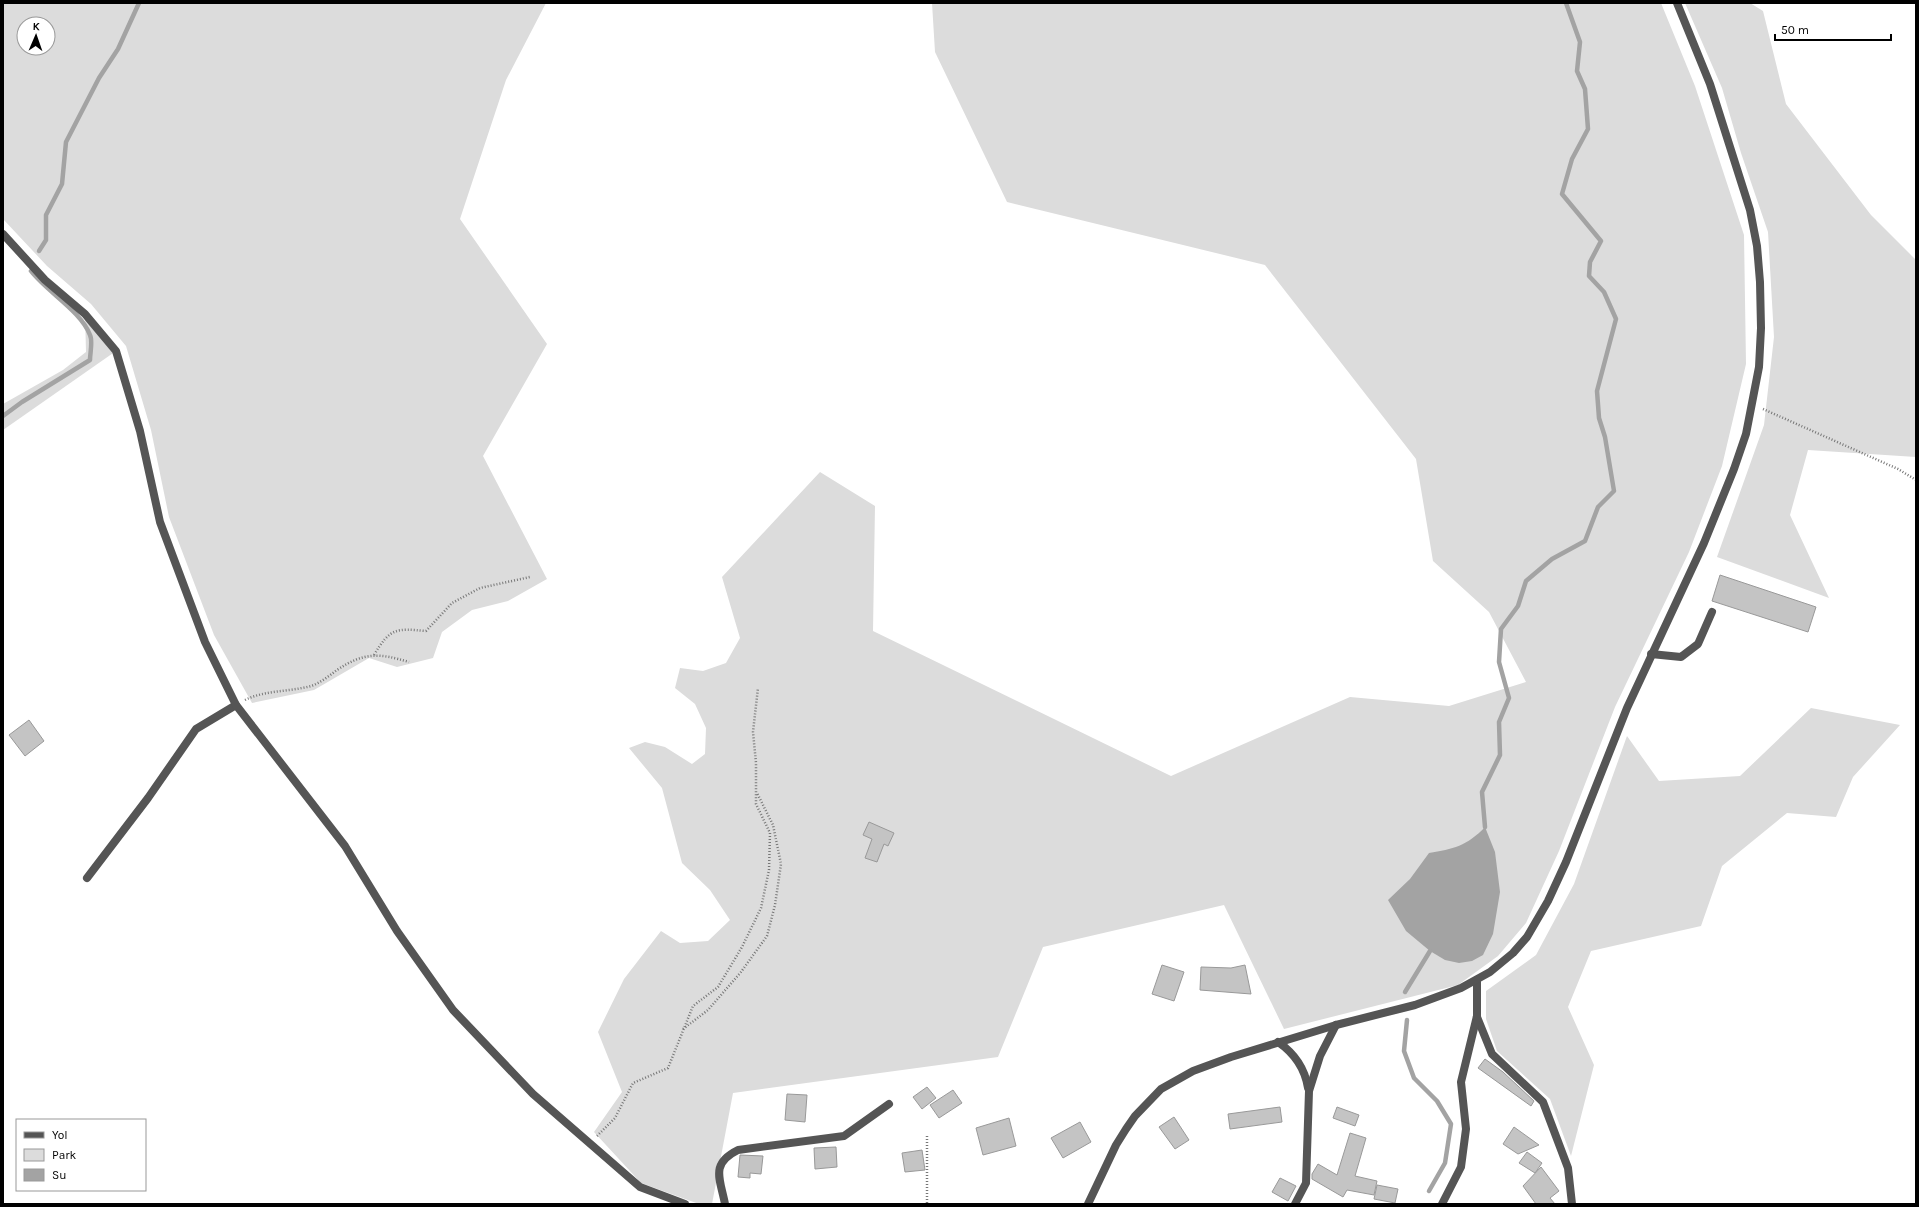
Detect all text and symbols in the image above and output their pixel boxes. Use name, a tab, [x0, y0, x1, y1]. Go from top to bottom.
north arrow	[16, 16, 56, 56]
scale bar	[1775, 16, 1891, 42]
text: K	[33, 20, 41, 33]
text: 50 m	[1781, 23, 1809, 37]
legend	[16, 1119, 146, 1191]
text: Yol	[52, 1128, 68, 1142]
text: Park	[52, 1148, 77, 1162]
text: Su	[52, 1168, 67, 1182]

